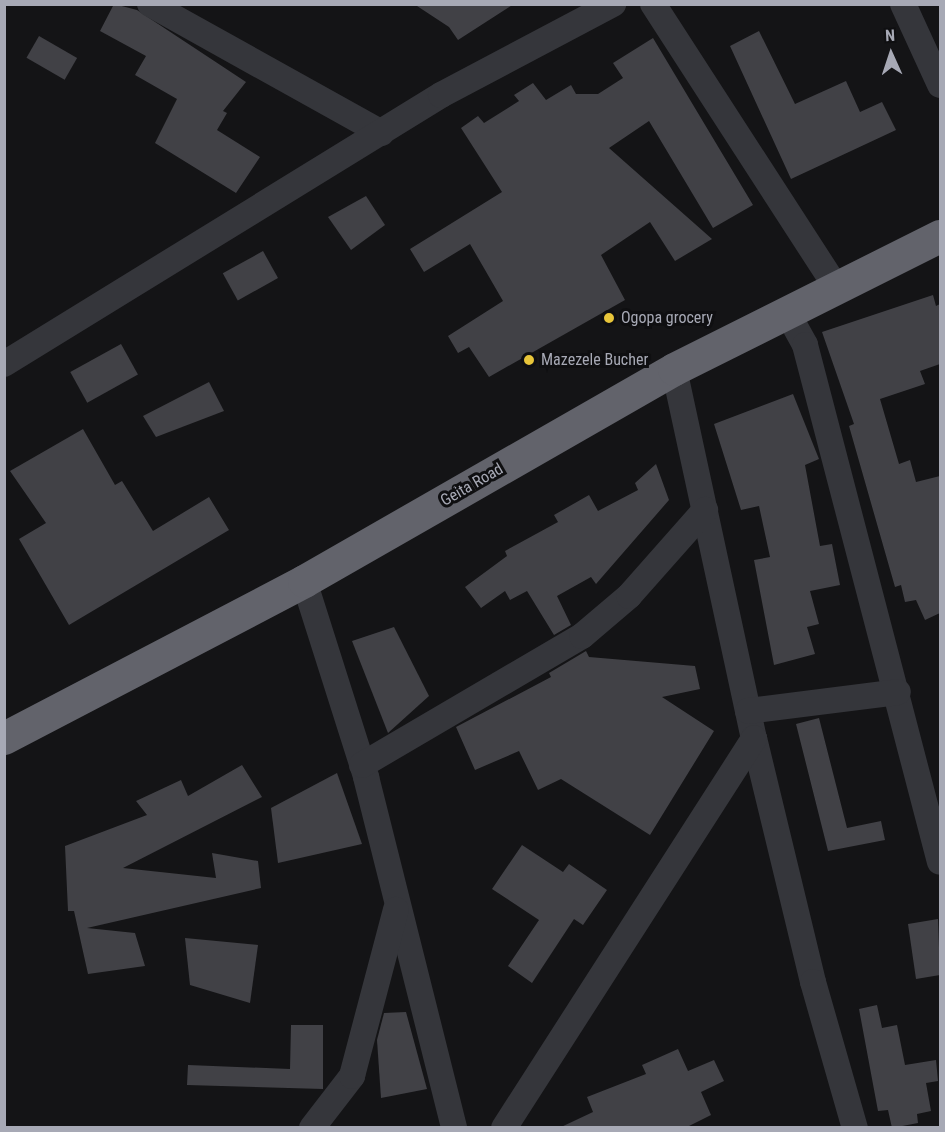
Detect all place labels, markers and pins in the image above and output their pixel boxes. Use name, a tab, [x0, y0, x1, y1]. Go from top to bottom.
place label: Ogopa grocery	[621, 308, 713, 328]
marker: Ogopa grocery	[602, 311, 616, 325]
place label: Mazezele Bucher	[541, 350, 648, 370]
marker: Mazezele Bucher	[522, 353, 536, 367]

